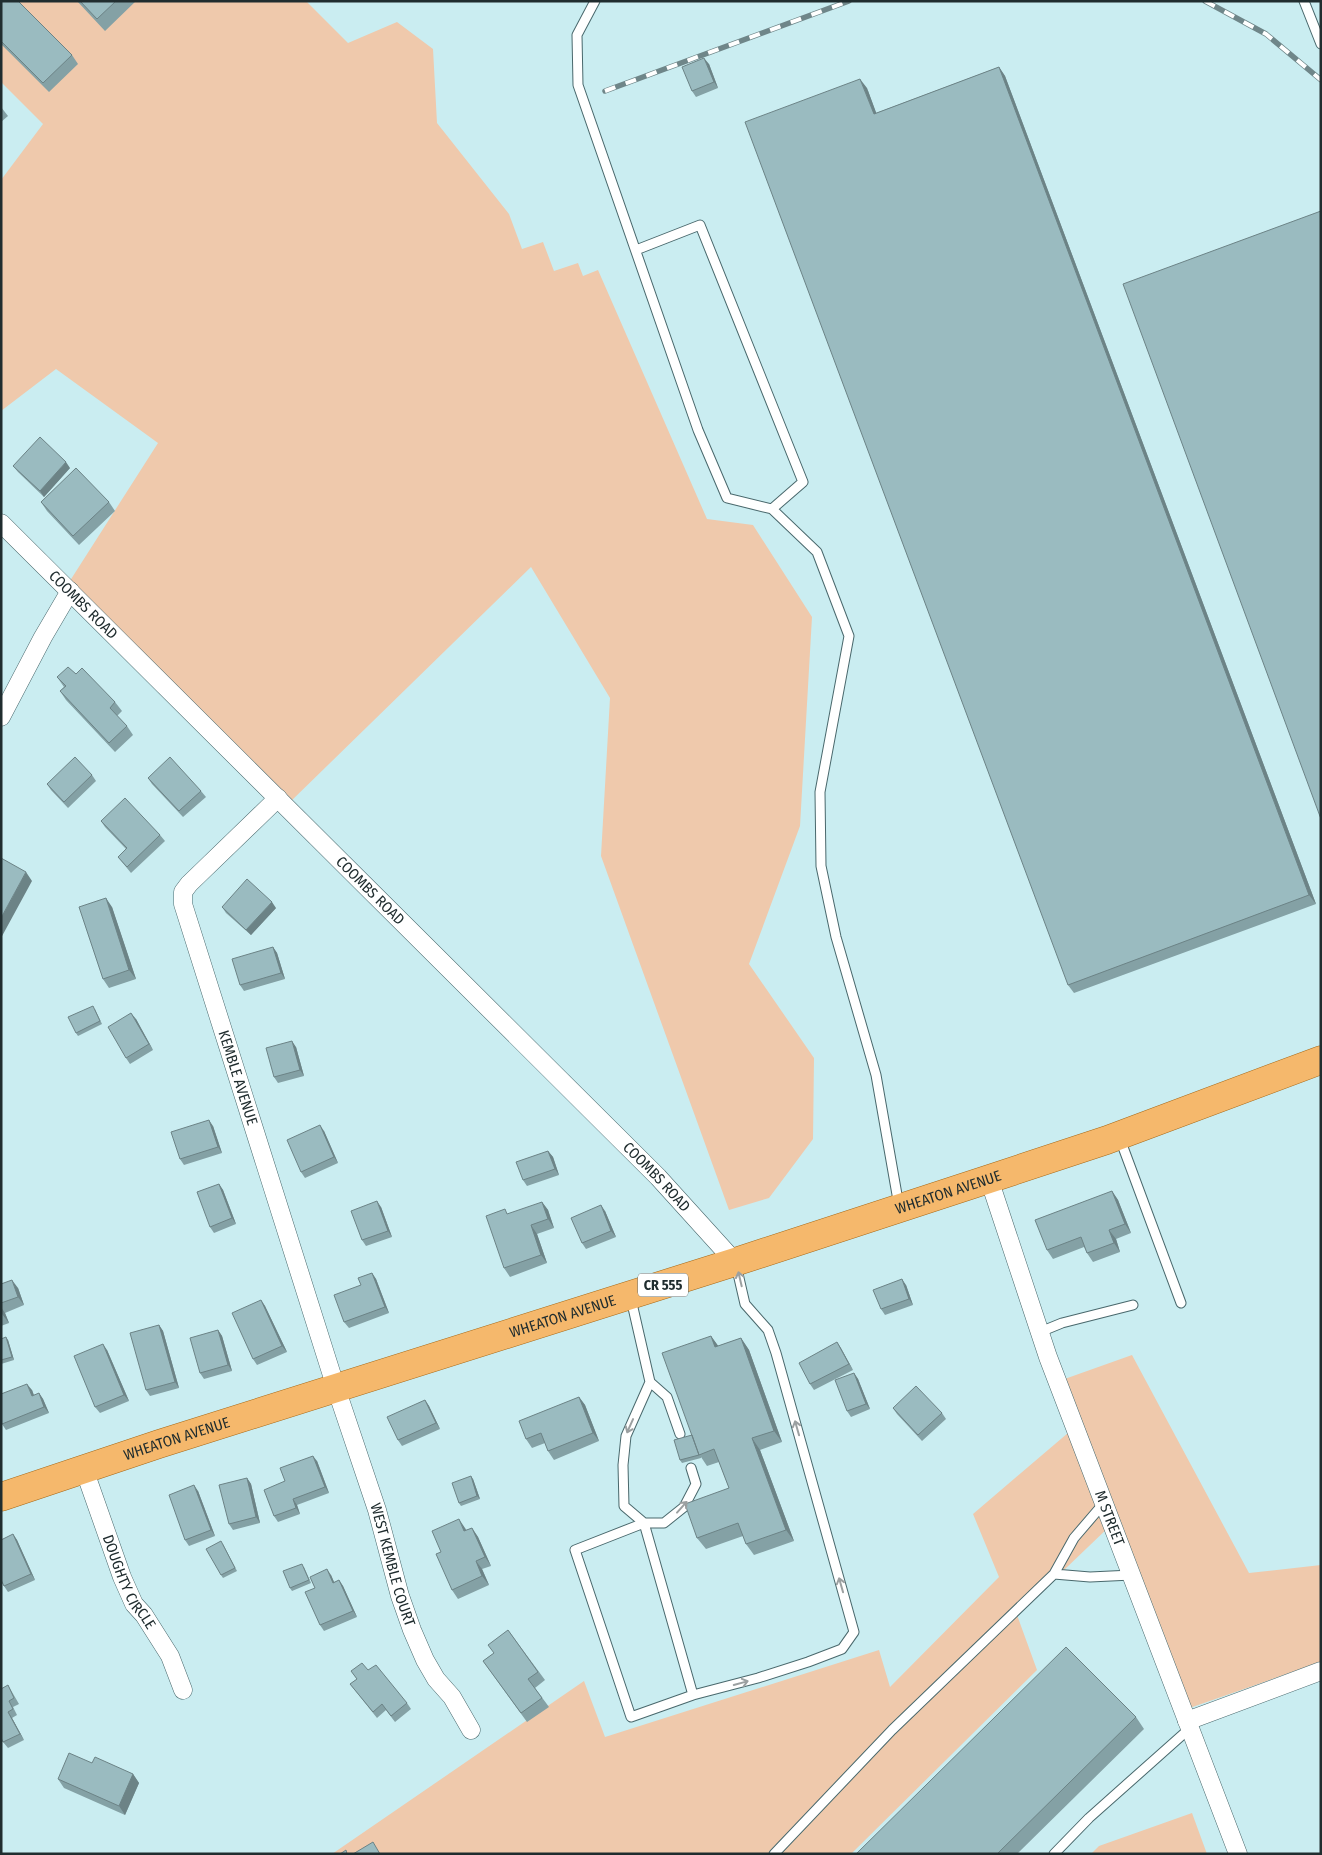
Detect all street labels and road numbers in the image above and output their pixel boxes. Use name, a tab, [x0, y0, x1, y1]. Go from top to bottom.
street label: COOMBS ROAD	[45, 567, 121, 643]
street label: COOMBS ROAD	[332, 853, 408, 929]
street label: KEMBLE AVENUE	[215, 1028, 261, 1127]
street label: COOMBS ROAD	[619, 1138, 694, 1215]
street label: WHEATON AVENUE	[893, 1167, 1003, 1218]
road number: CR 555	[638, 1274, 688, 1296]
street label: WHEATON AVENUE	[507, 1291, 618, 1342]
street label: WHEATON AVENUE	[121, 1413, 232, 1464]
street label: M STREET	[1091, 1488, 1128, 1548]
street label: WEST KEMBLE COURT	[366, 1501, 419, 1629]
street label: DOUGHTY CIRCLE	[99, 1532, 160, 1632]

